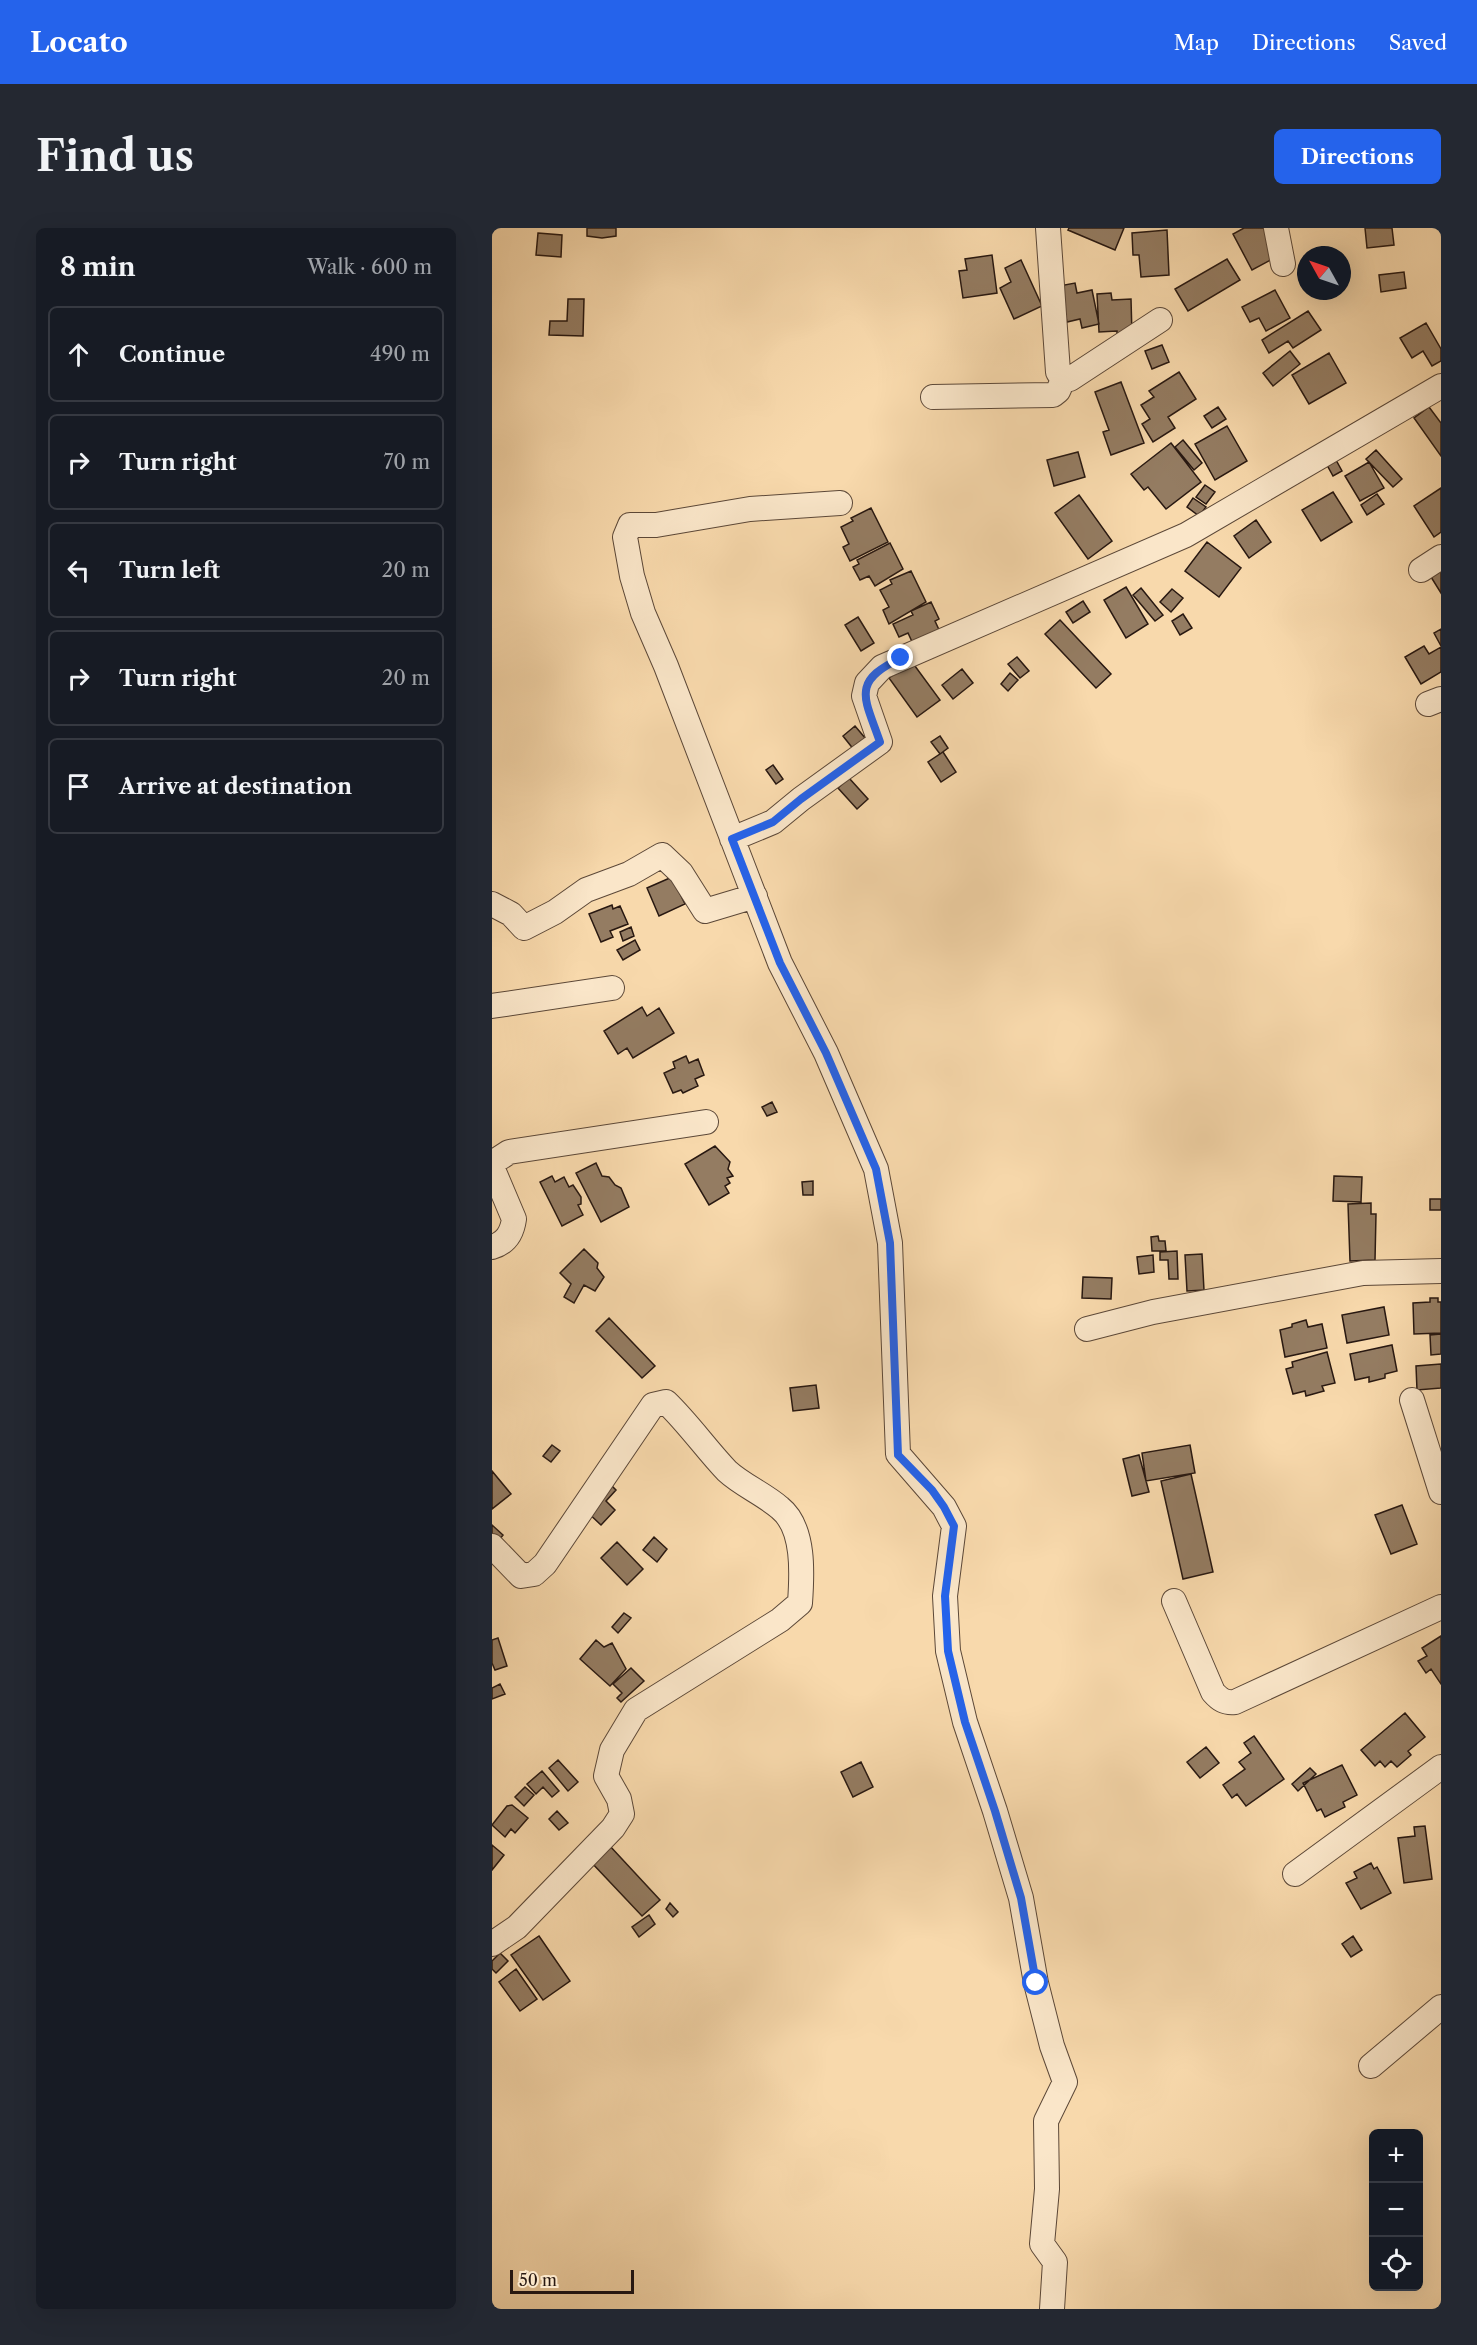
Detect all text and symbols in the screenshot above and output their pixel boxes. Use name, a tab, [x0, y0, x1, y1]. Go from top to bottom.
text: Locato	[30, 25, 128, 59]
text: Map	[1174, 30, 1219, 55]
text: Directions	[1252, 30, 1356, 55]
text: Saved	[1389, 30, 1447, 55]
button: Directions	[1274, 129, 1441, 184]
text: Find us	[36, 130, 194, 182]
north arrow	[1297, 246, 1351, 300]
text: 8 min	[60, 251, 136, 283]
text: Walk · 600 m	[307, 255, 432, 279]
icon: ahead	[62, 338, 95, 371]
text: Continue	[119, 341, 225, 368]
text: 490 m	[370, 342, 430, 366]
icon: right	[62, 446, 95, 479]
text: Turn right	[119, 449, 237, 476]
text: 70 m	[384, 450, 430, 474]
icon: left	[62, 554, 95, 587]
text: Turn left	[119, 557, 220, 584]
text: 20 m	[382, 558, 430, 582]
route end	[887, 644, 913, 670]
icon: right	[62, 662, 95, 695]
text: Turn right	[119, 665, 237, 692]
text: 20 m	[382, 666, 430, 690]
icon: arrive	[62, 770, 95, 803]
text: Arrive at destination	[119, 773, 352, 800]
route start	[1022, 1969, 1048, 1995]
map controls	[1369, 2129, 1423, 2291]
button: +	[1369, 2129, 1423, 2183]
button: −	[1369, 2183, 1423, 2237]
button: locate	[1369, 2237, 1423, 2291]
scale bar	[510, 2267, 634, 2294]
text: 50 m	[519, 2270, 557, 2290]

